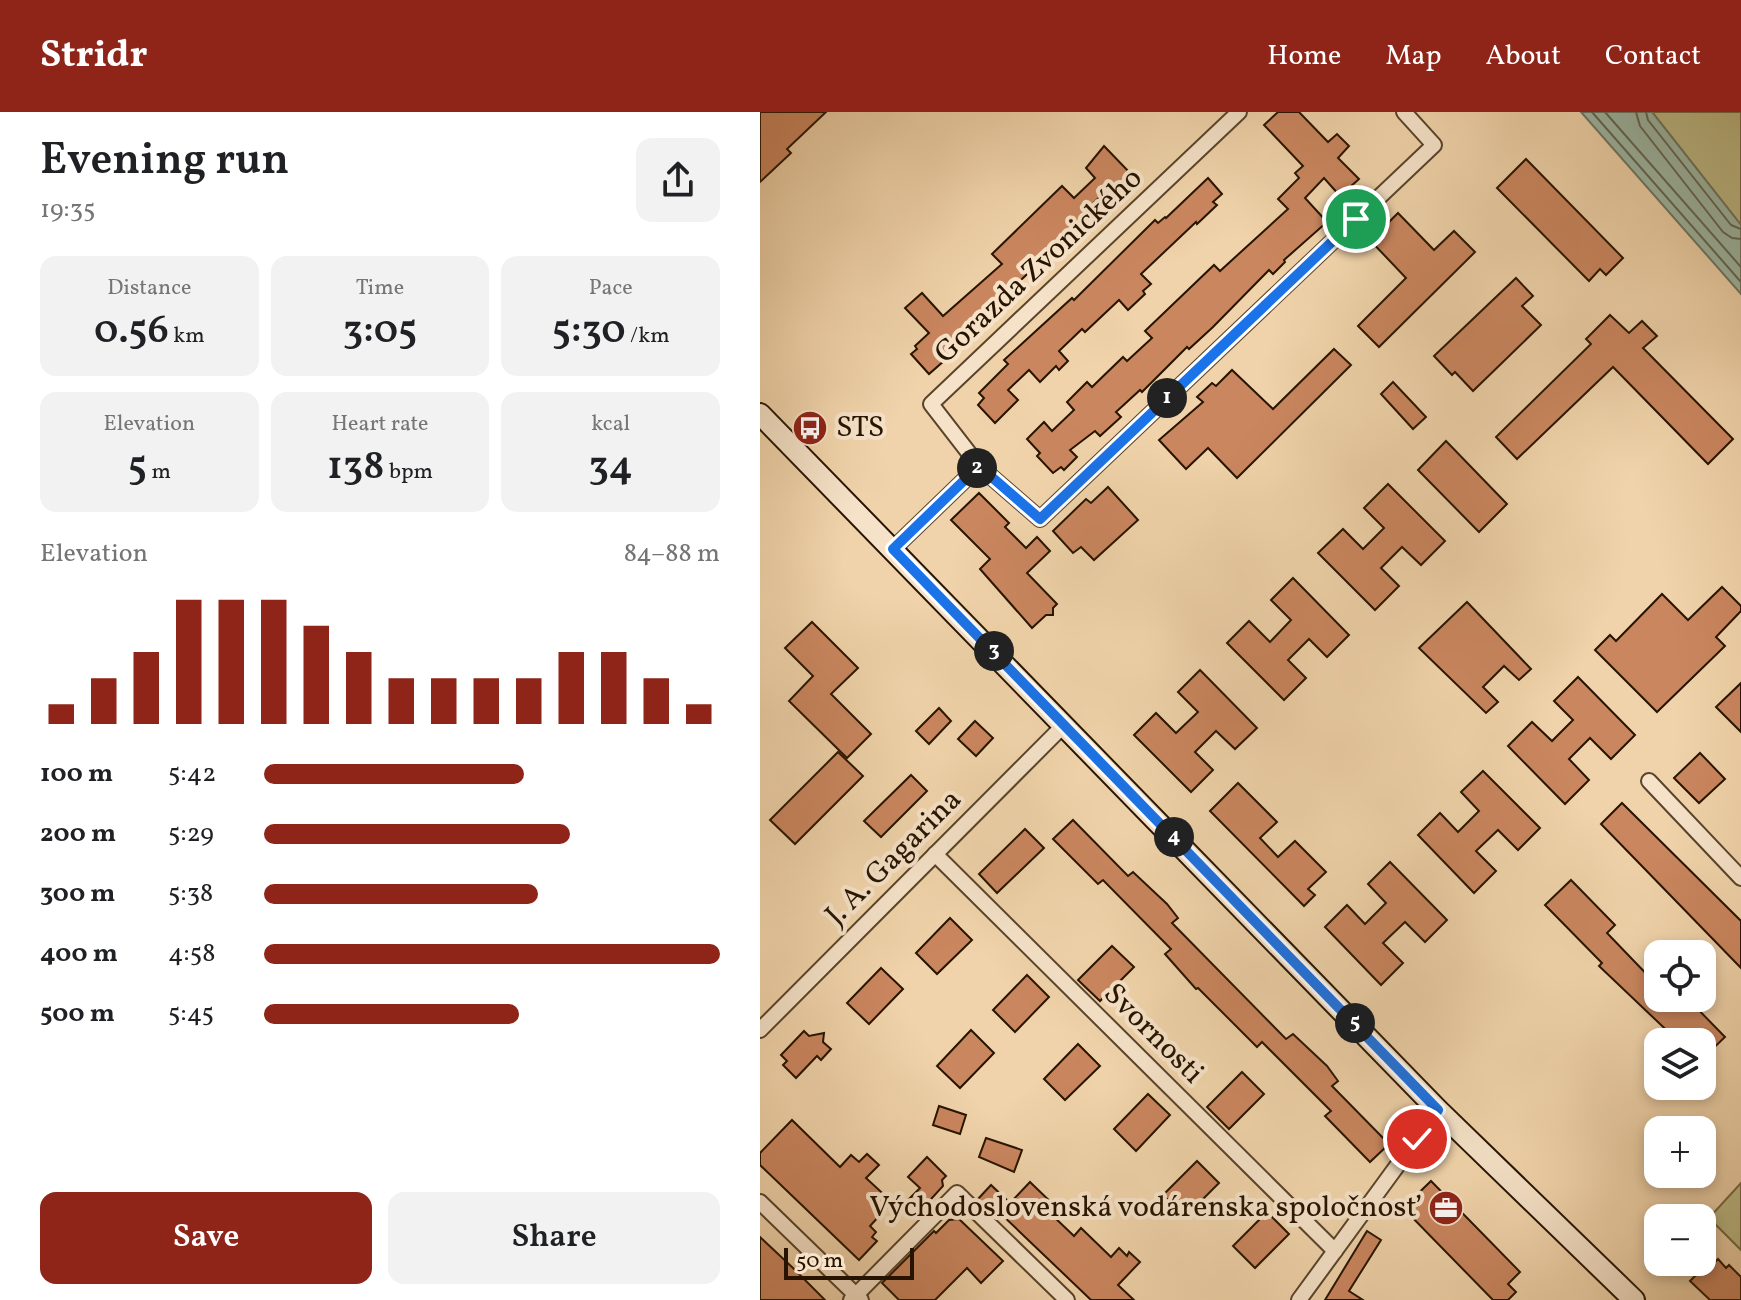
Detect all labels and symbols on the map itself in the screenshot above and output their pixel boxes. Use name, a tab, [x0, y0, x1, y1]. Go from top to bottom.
street label: Gorazda Zvonického	[926, 158, 1152, 374]
pin	[1322, 185, 1390, 253]
pin: 1	[1147, 378, 1187, 418]
place label: STS	[836, 407, 884, 449]
bus stop icon: STS	[791, 409, 829, 447]
pin: 2	[957, 448, 997, 488]
pin: 3	[974, 631, 1014, 671]
street label: J. A. Gagarina	[816, 780, 972, 936]
pin: 4	[1154, 817, 1194, 857]
street label: Svornosti	[1093, 974, 1213, 1094]
pin: 5	[1335, 1003, 1375, 1043]
pin	[1383, 1105, 1451, 1173]
place label: Východoslovenská vodárenska spoločnosť	[869, 1187, 1421, 1229]
office icon: Východoslovenská vodárenska spoločnosť	[1427, 1189, 1465, 1227]
scale bar	[784, 1244, 914, 1280]

